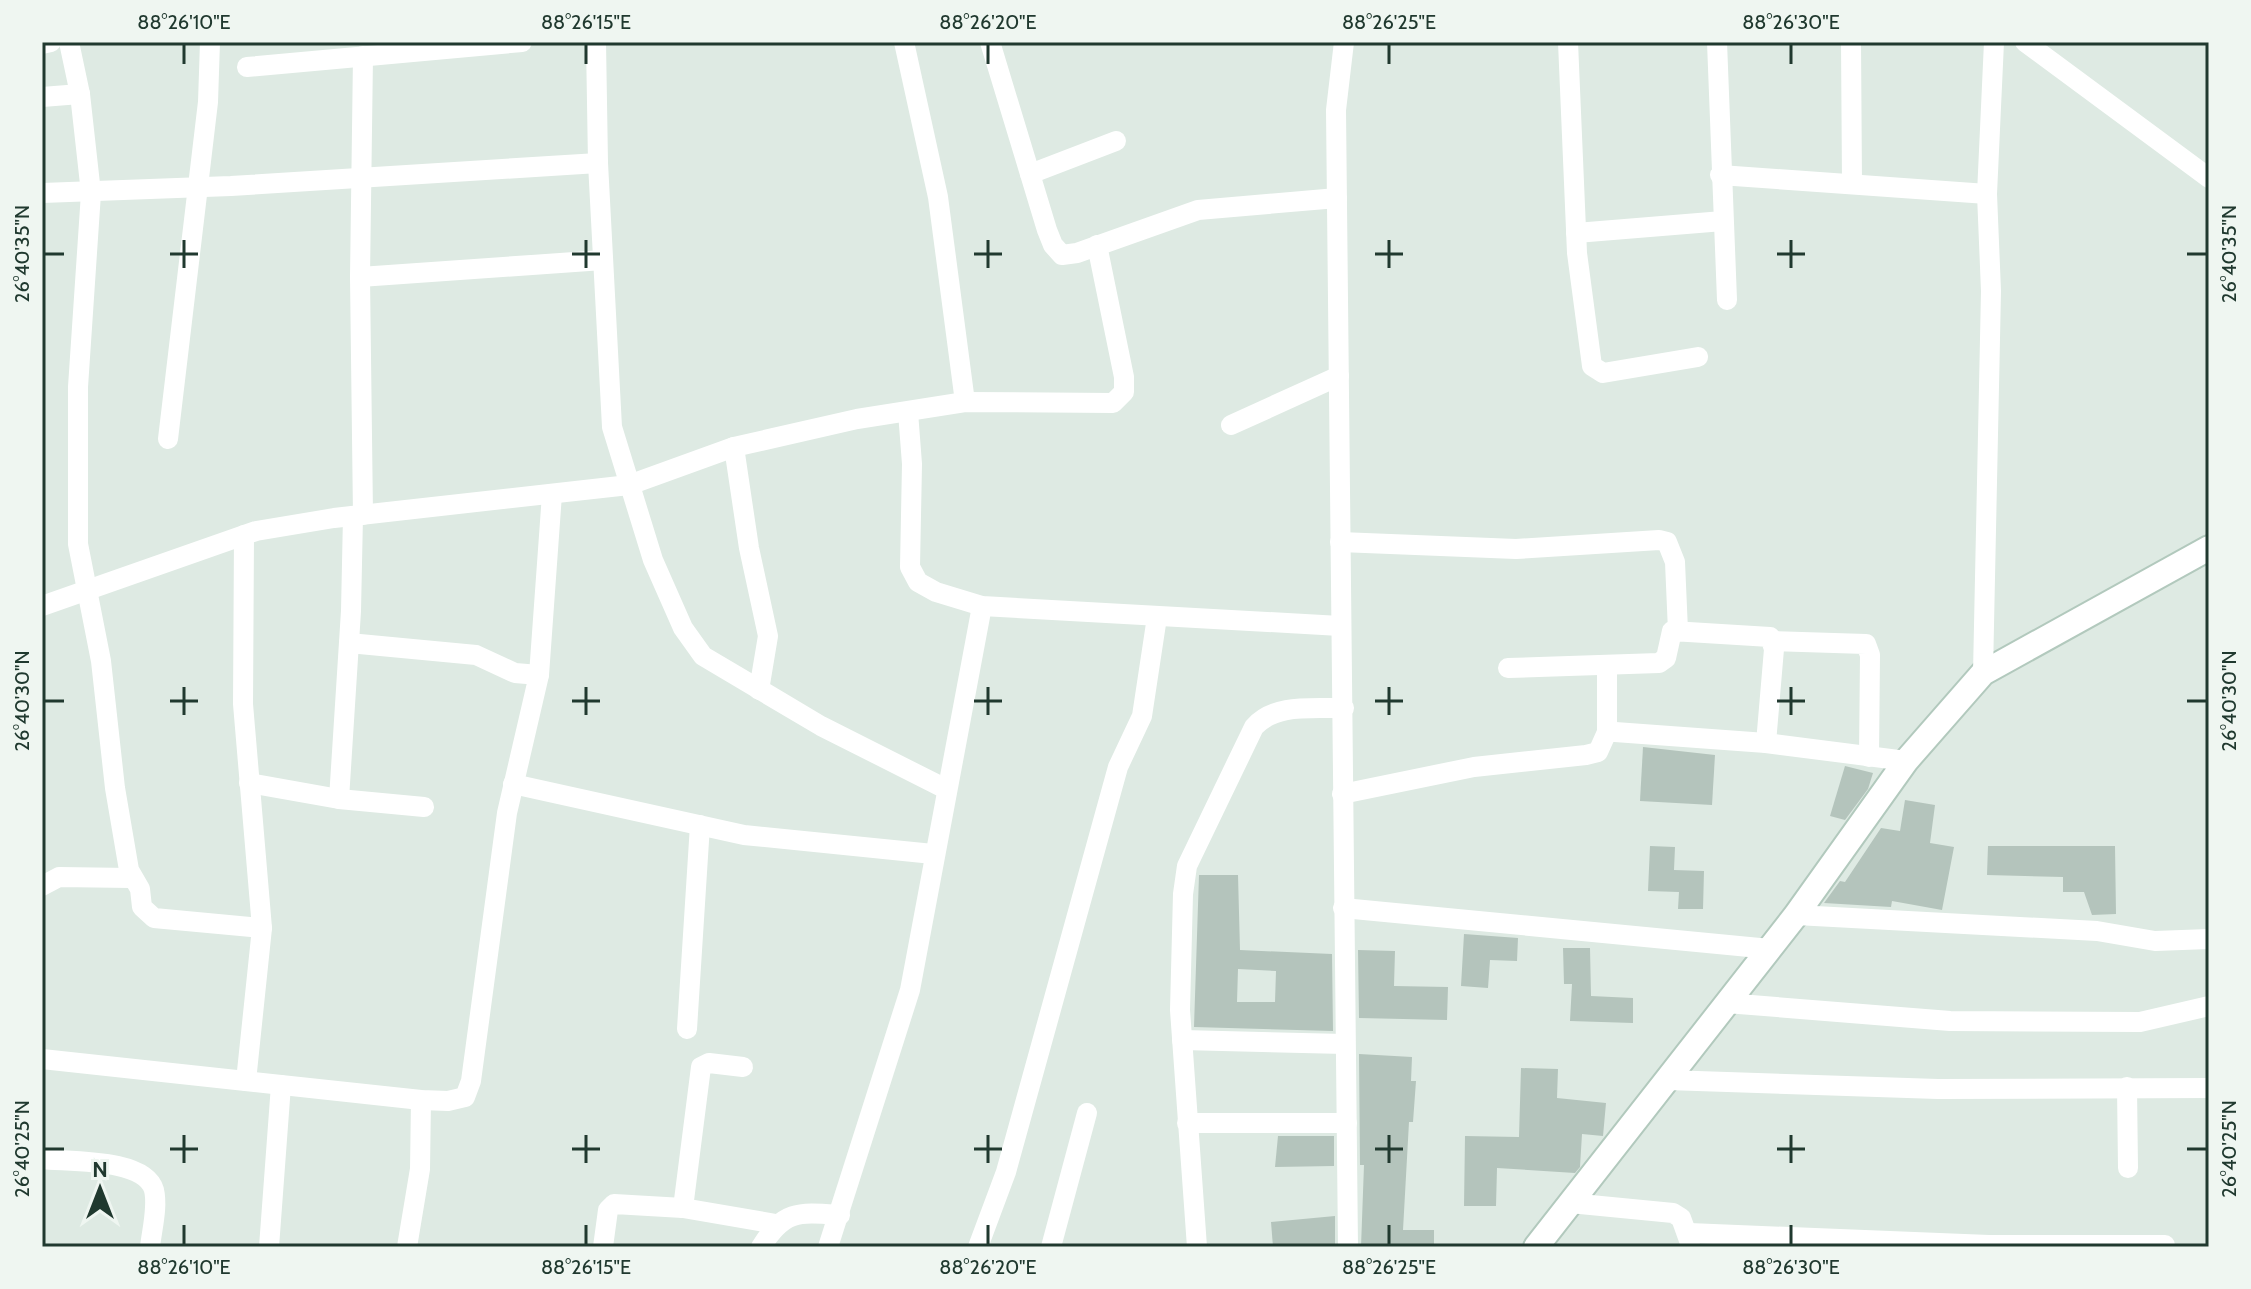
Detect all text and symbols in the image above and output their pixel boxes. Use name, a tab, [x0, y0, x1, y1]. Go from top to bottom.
text: 88°26'10"E	[137, 10, 231, 34]
text: 88°26'15"E	[541, 10, 631, 34]
text: 88°26'20"E	[939, 10, 1037, 34]
text: 88°26'25"E	[1342, 10, 1436, 34]
text: 88°26'30"E	[1742, 10, 1840, 34]
text: 26°40'35"N	[10, 205, 34, 303]
text: 26°40'35"N	[2217, 205, 2241, 303]
text: 26°40'30"N	[10, 650, 34, 752]
text: 26°40'30"N	[2217, 650, 2241, 752]
text: 26°40'25"N	[10, 1100, 34, 1198]
text: 26°40'25"N	[2217, 1100, 2241, 1198]
north arrow	[60, 1149, 140, 1229]
text: N	[92, 1156, 108, 1183]
text: 88°26'10"E	[137, 1255, 231, 1279]
text: 88°26'15"E	[541, 1255, 631, 1279]
text: 88°26'20"E	[939, 1255, 1037, 1279]
text: 88°26'25"E	[1342, 1255, 1436, 1279]
text: 88°26'30"E	[1742, 1255, 1840, 1279]

